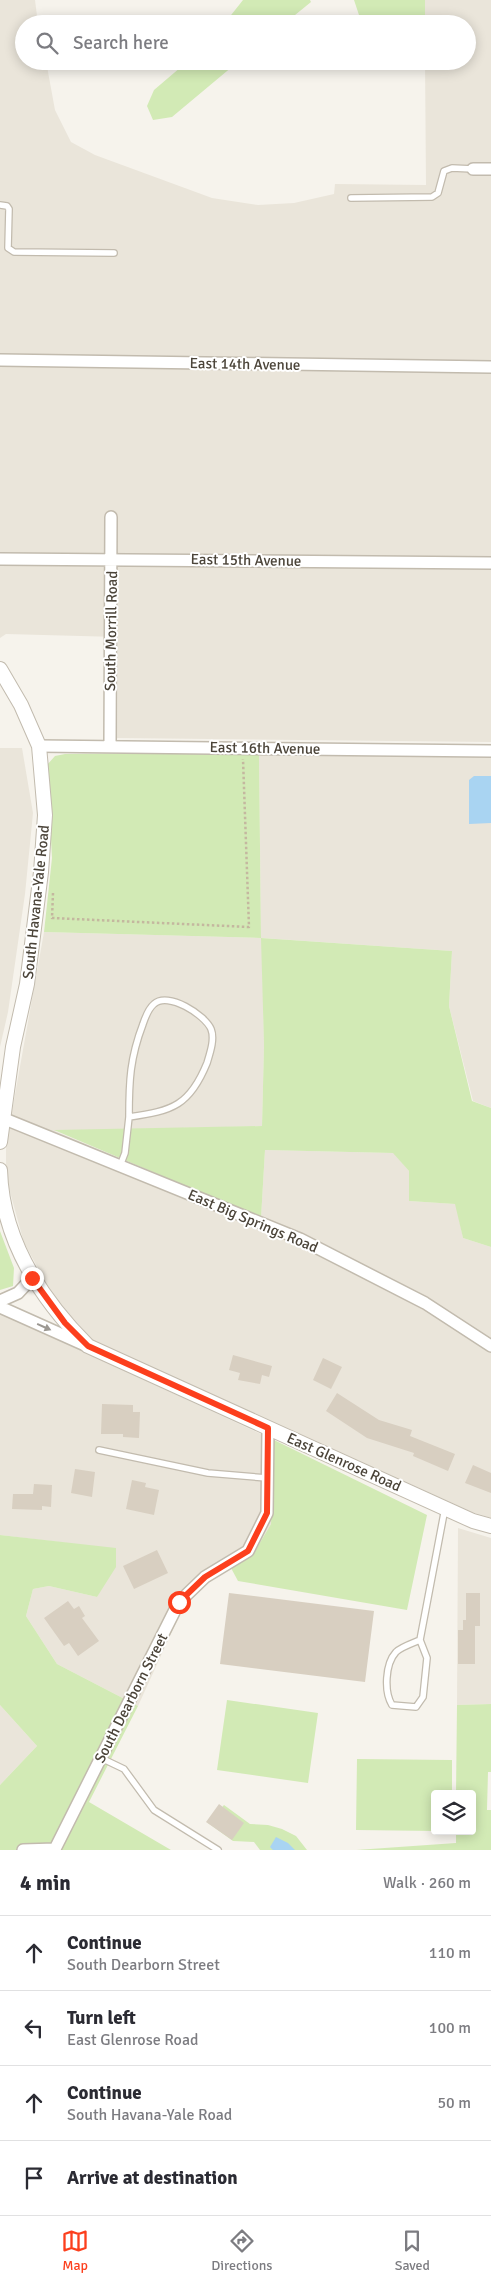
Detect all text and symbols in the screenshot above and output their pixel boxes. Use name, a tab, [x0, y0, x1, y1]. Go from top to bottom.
search box	[15, 15, 476, 70]
icon: search	[33, 29, 61, 57]
text: Search here	[73, 31, 169, 55]
street label: East 14th Avenue	[189, 354, 301, 374]
street label: East 15th Avenue	[190, 550, 302, 570]
street label: South Morrill Road	[101, 571, 121, 691]
street label: East 16th Avenue	[209, 738, 321, 758]
street label: South Havana-Yale Road	[19, 824, 53, 980]
street label: East Big Springs Road	[185, 1185, 321, 1257]
route end	[21, 1267, 44, 1290]
one-way arrow	[37, 1323, 51, 1331]
street label: East Glenrose Road	[284, 1429, 404, 1495]
route start	[168, 1591, 191, 1614]
street label: South Dearborn Street	[90, 1630, 172, 1766]
map controls	[431, 1790, 476, 1835]
button: layers	[431, 1790, 476, 1835]
text: 4 min	[20, 1870, 71, 1896]
text: Walk · 260 m	[383, 1873, 471, 1893]
text: Continue	[67, 1931, 142, 1955]
icon: ahead	[20, 1939, 48, 1967]
text: 110 m	[429, 1943, 471, 1963]
text: South Dearborn Street	[67, 1955, 220, 1975]
text: Turn left	[67, 2006, 136, 2030]
icon: left	[20, 2014, 48, 2042]
text: 100 m	[429, 2018, 471, 2038]
text: East Glenrose Road	[67, 2030, 198, 2050]
text: Continue	[67, 2081, 142, 2105]
icon: ahead	[20, 2089, 48, 2117]
text: 50 m	[437, 2093, 471, 2113]
text: South Havana-Yale Road	[67, 2105, 232, 2125]
icon: arrive	[20, 2164, 48, 2192]
text: Arrive at destination	[67, 2166, 238, 2190]
tab: Map	[61, 2227, 89, 2274]
tab: Directions	[211, 2227, 272, 2274]
tab: Saved	[395, 2227, 430, 2274]

